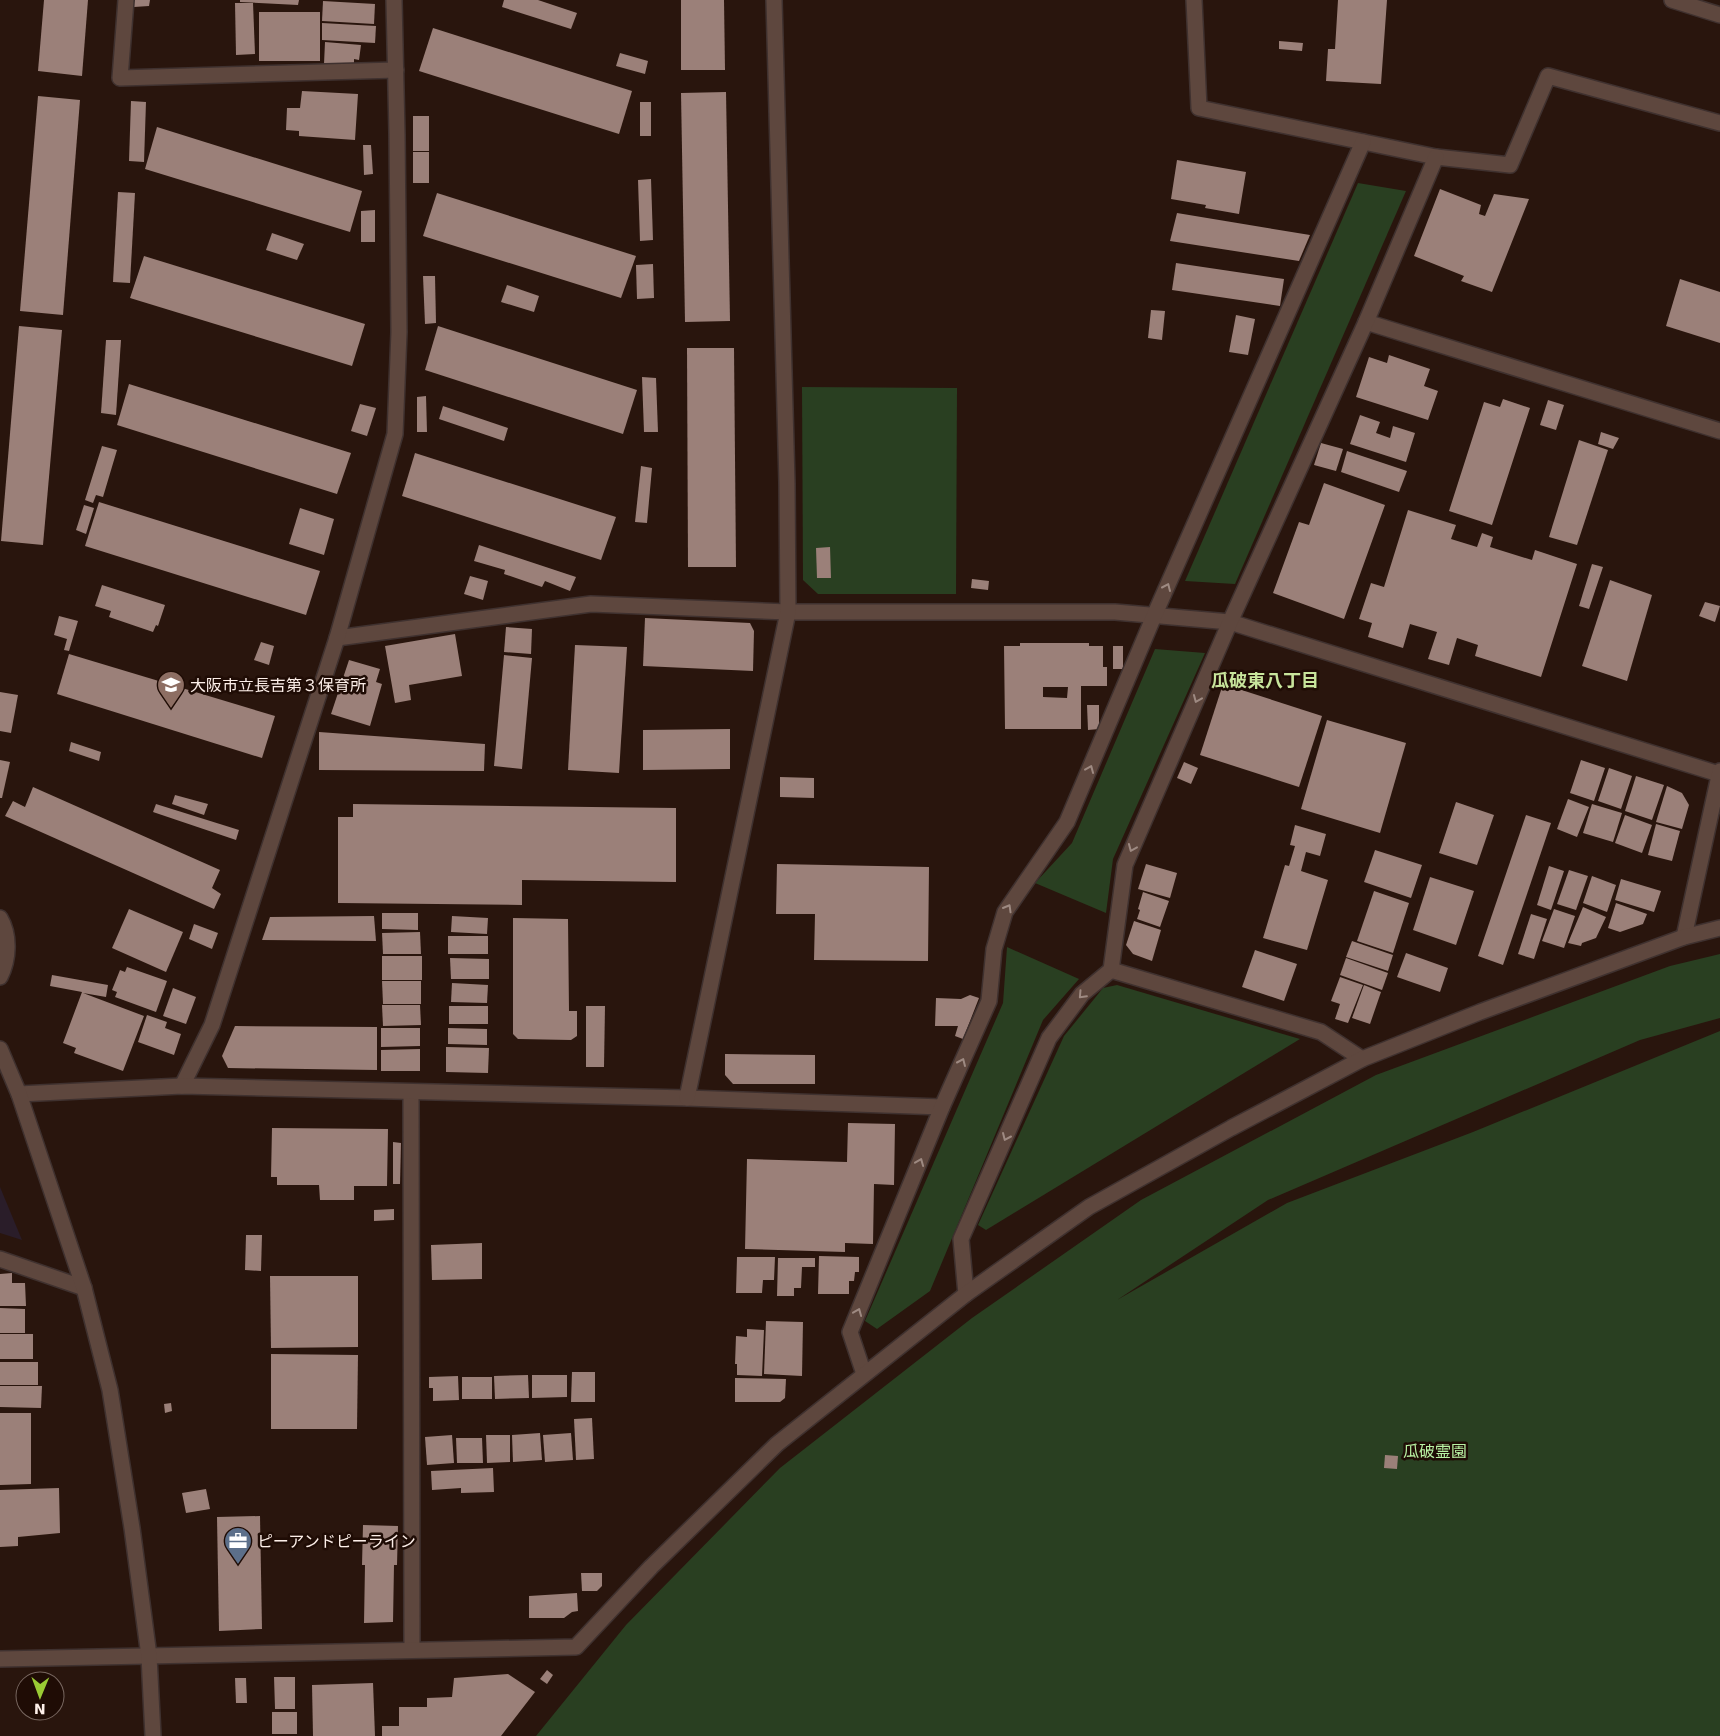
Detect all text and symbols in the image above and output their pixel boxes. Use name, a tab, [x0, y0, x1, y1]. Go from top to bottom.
one-way arrow	[1161, 583, 1172, 592]
school or university icon: 大阪市立長吉第３保育所	[156, 670, 186, 709]
district label: 瓜破東八丁目	[1211, 670, 1319, 691]
place label: 大阪市立長吉第３保育所	[190, 676, 366, 695]
one-way arrow	[1192, 694, 1203, 703]
one-way arrow	[1083, 765, 1094, 774]
one-way arrow	[1128, 843, 1139, 852]
one-way arrow	[1002, 905, 1012, 914]
one-way arrow	[1079, 989, 1088, 998]
one-way arrow	[956, 1058, 967, 1067]
one-way arrow	[1001, 1132, 1012, 1141]
one-way arrow	[914, 1158, 924, 1167]
one-way arrow	[852, 1308, 862, 1317]
park label: 瓜破霊園	[1403, 1442, 1467, 1461]
office icon: ピーアンドピーライン	[223, 1526, 253, 1565]
place label: ピーアンドピーライン	[257, 1532, 416, 1551]
north arrow	[15, 1671, 65, 1721]
text: N	[34, 1701, 46, 1717]

